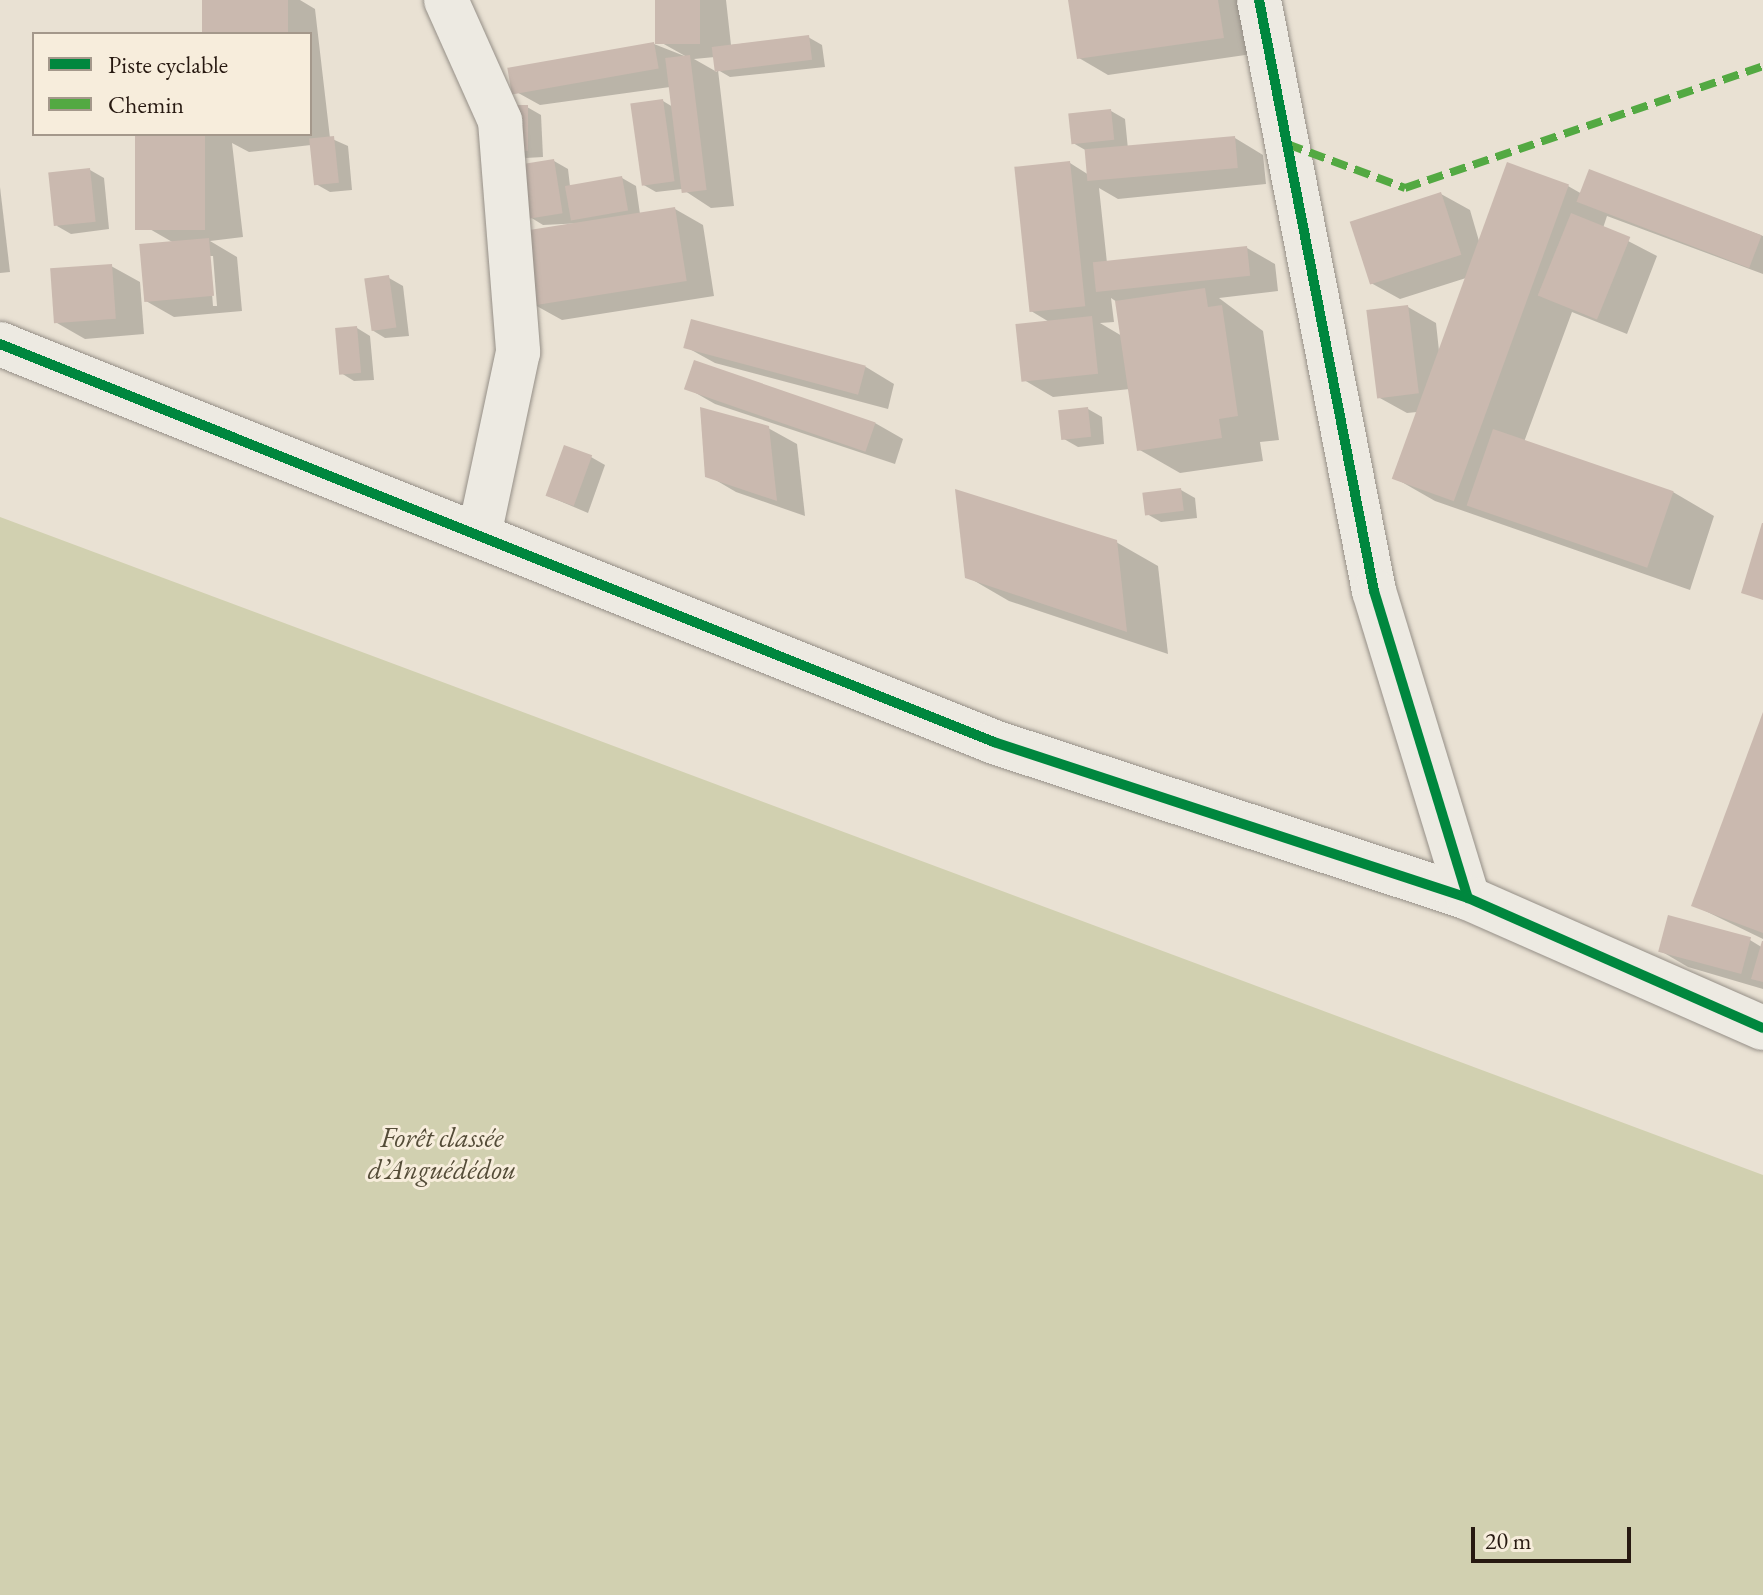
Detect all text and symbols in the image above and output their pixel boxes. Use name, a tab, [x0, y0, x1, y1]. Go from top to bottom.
legend	[32, 32, 312, 136]
text: Piste cyclable	[108, 49, 228, 80]
text: Chemin	[108, 89, 184, 120]
park label: Forêt classée d’Anguédédou	[368, 1120, 516, 1186]
scale bar	[1475, 1511, 1635, 1561]
text: 20 m	[1485, 1525, 1532, 1556]

